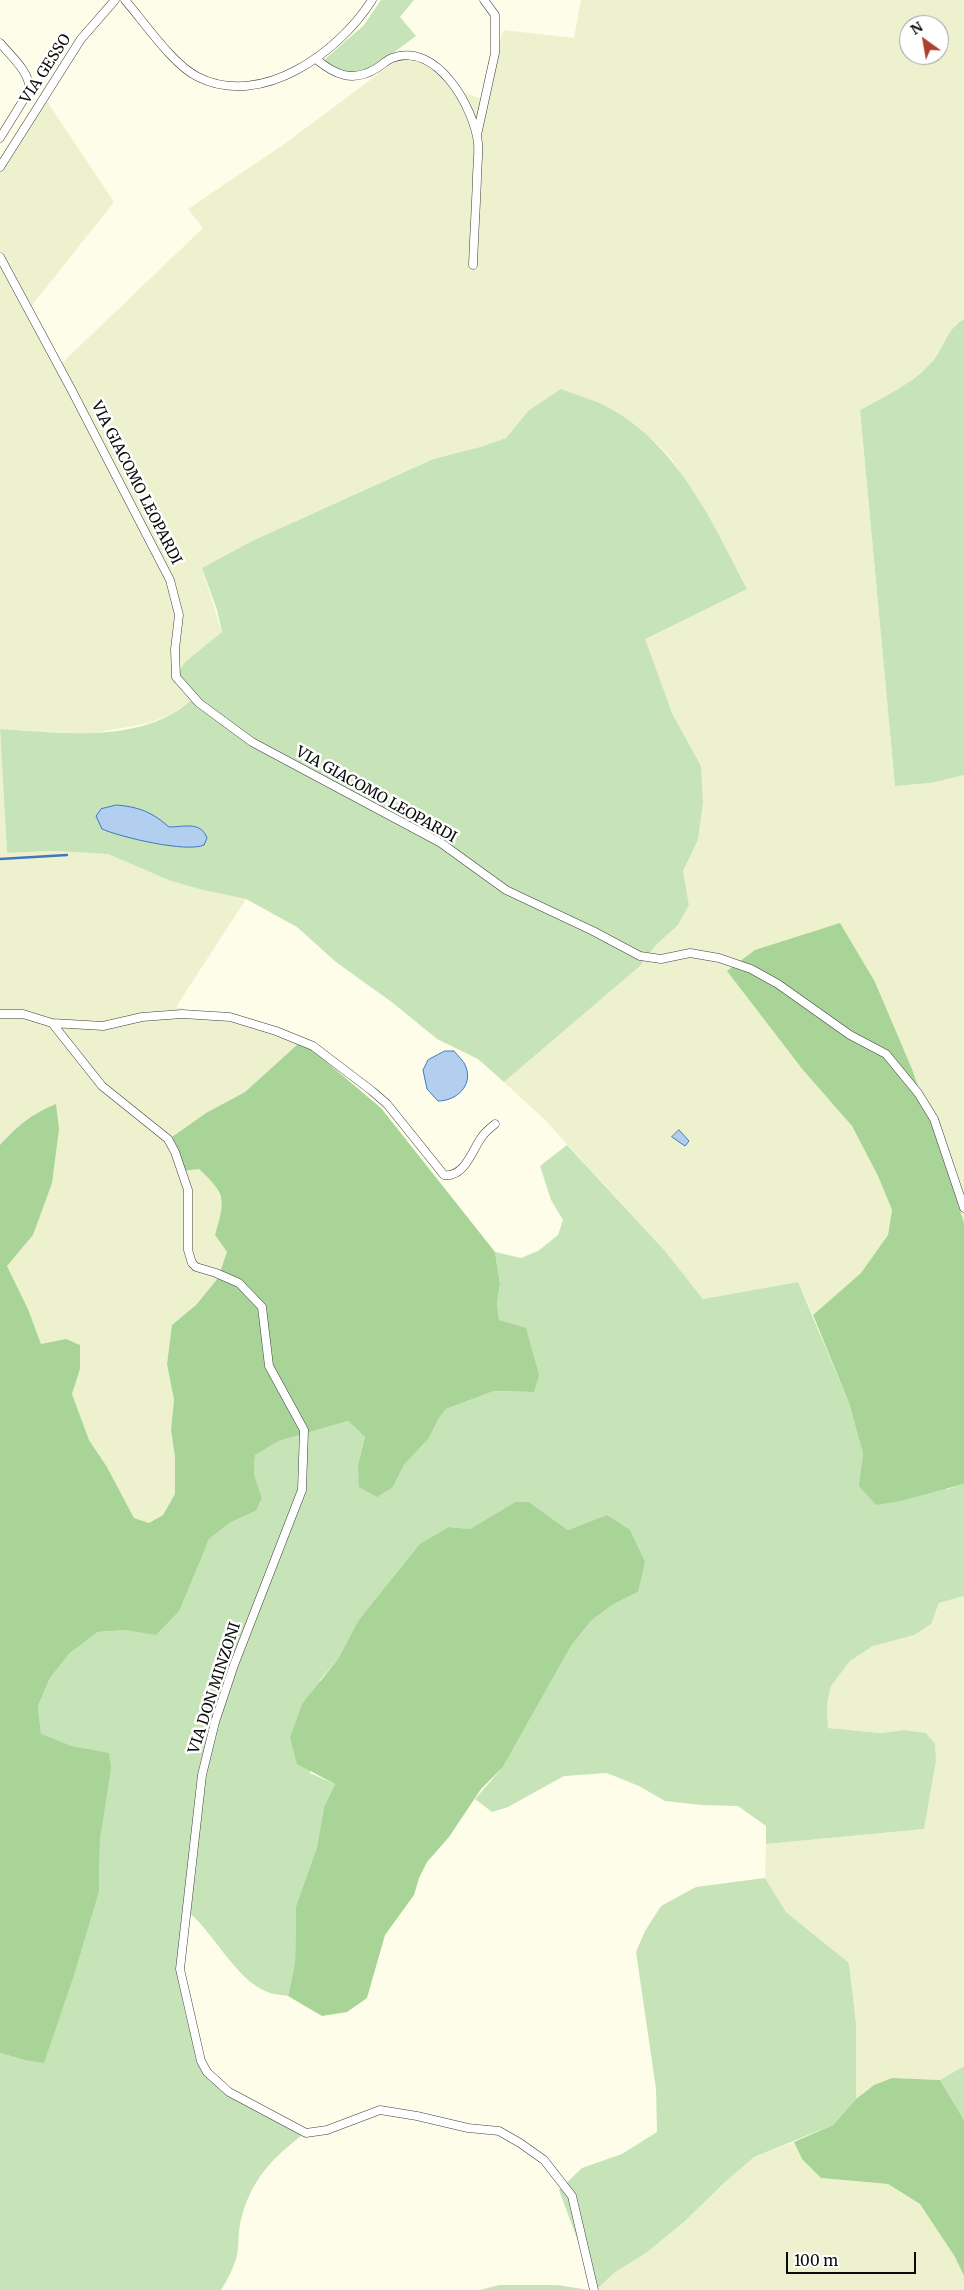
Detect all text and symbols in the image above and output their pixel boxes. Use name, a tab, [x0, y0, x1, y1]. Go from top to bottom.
north arrow	[899, 15, 949, 65]
text: N	[907, 18, 926, 39]
street label: VIA GESSO	[17, 31, 75, 107]
street label: VIA GIACOMO LEOPARDI	[87, 398, 185, 568]
street label: VIA GIACOMO LEOPARDI	[292, 743, 460, 847]
street label: VIA DON MINZONI	[185, 1620, 245, 1756]
scale bar	[789, 2242, 919, 2274]
text: 100 m	[794, 2251, 838, 2270]

